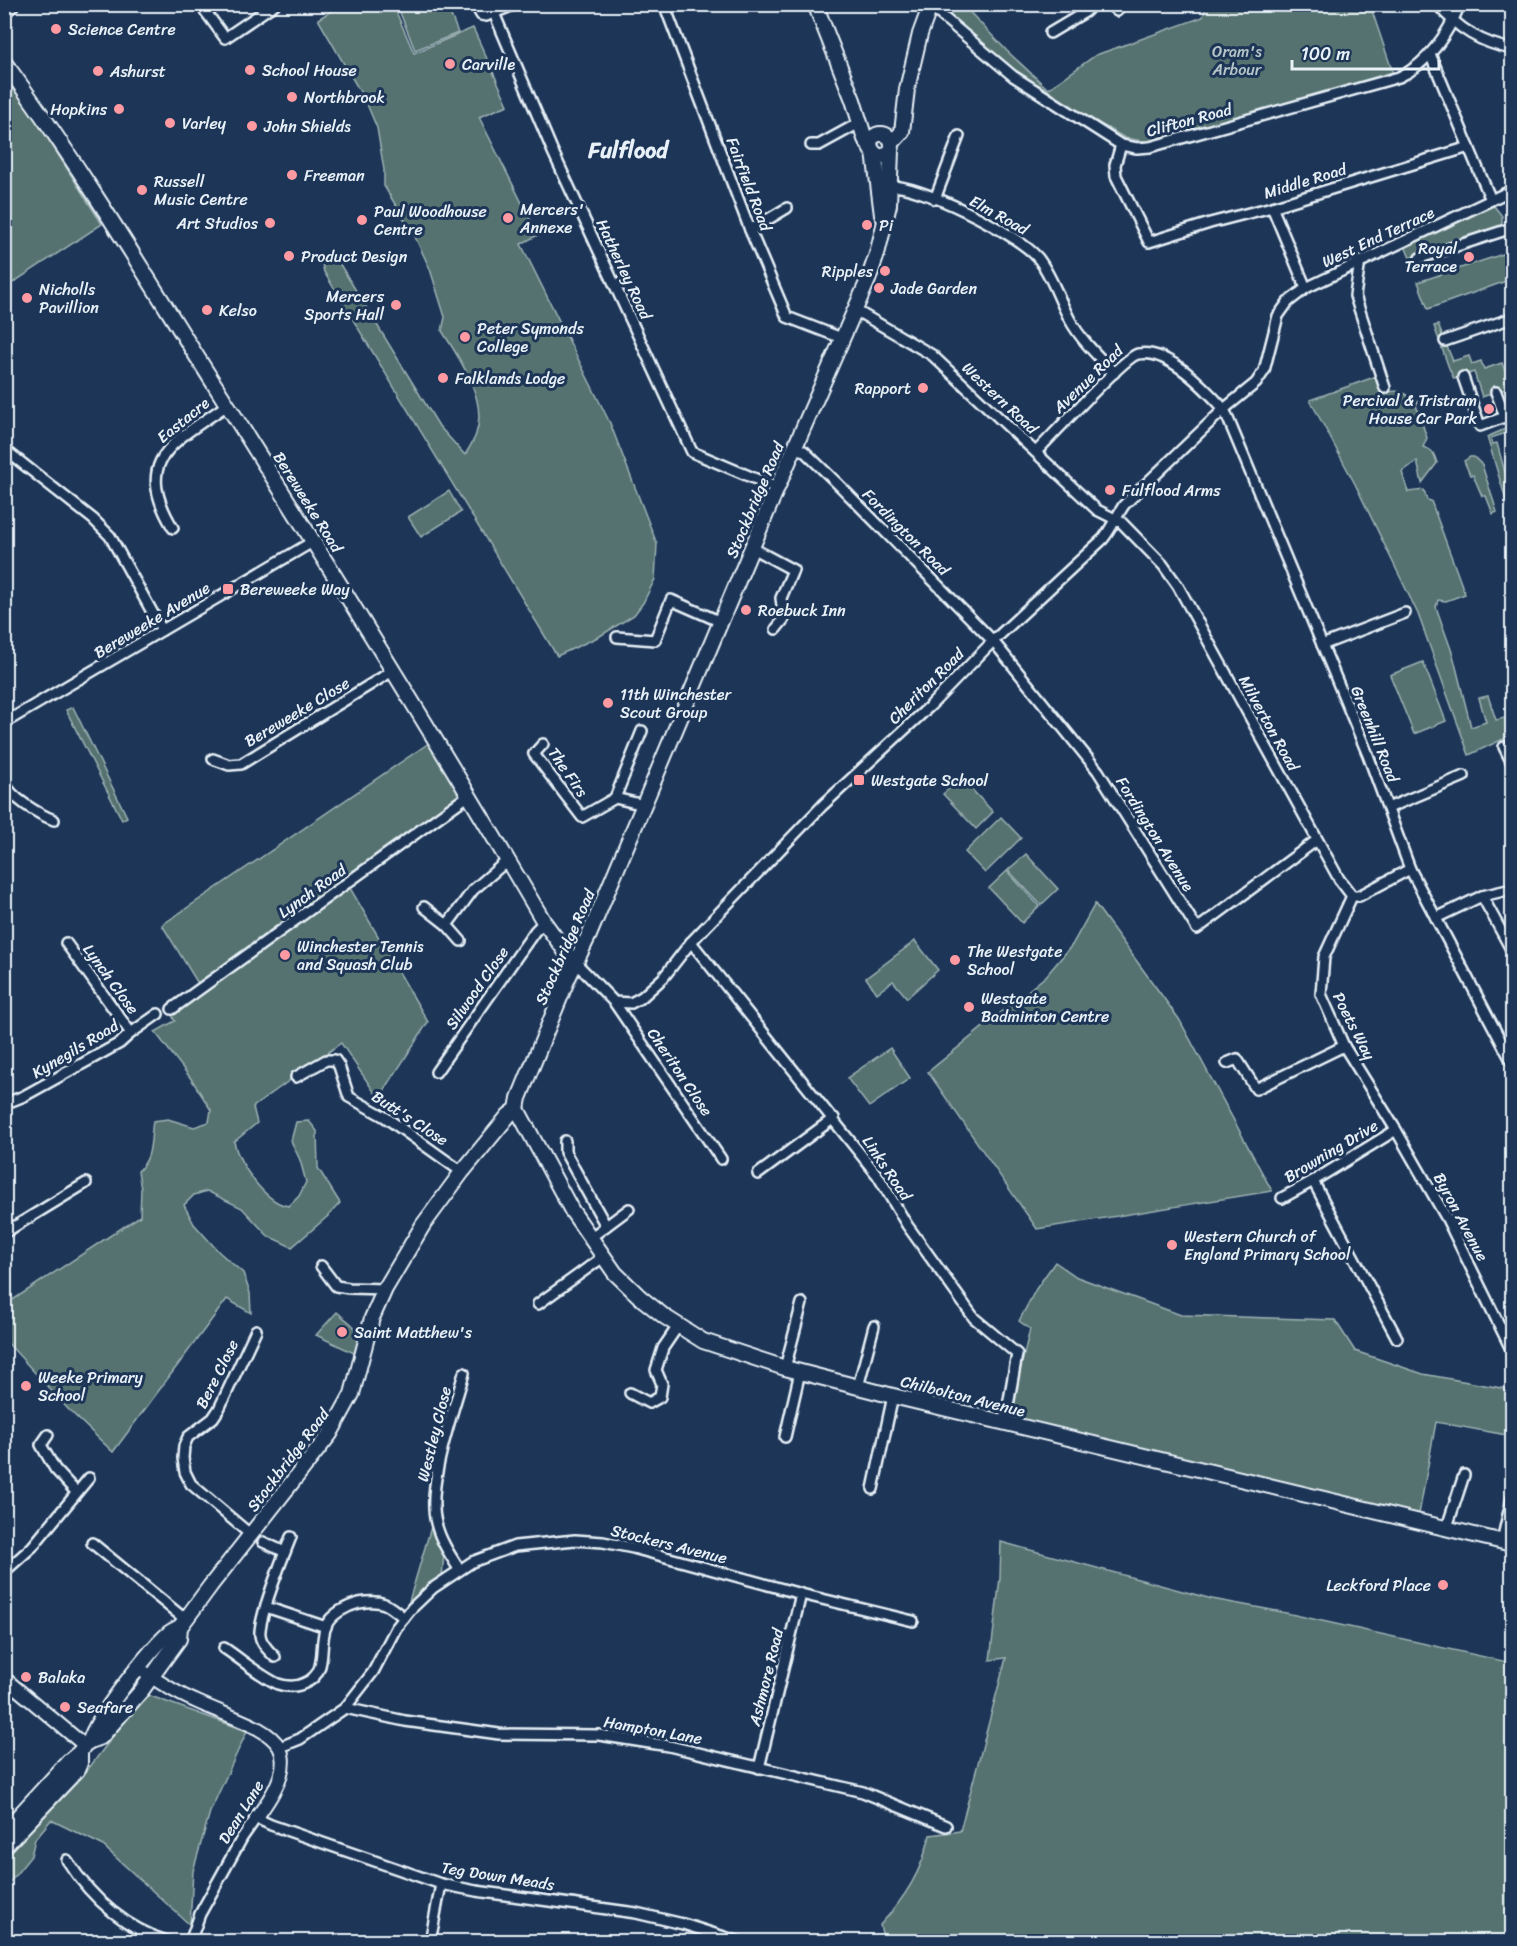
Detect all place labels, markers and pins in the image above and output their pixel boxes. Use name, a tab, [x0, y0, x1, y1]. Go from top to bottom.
place label: Science Centre	[68, 15, 176, 44]
marker: Science Centre	[49, 22, 63, 36]
place label: Carville	[462, 50, 516, 79]
place label: School House	[262, 56, 357, 85]
place label: Ashurst	[109, 57, 166, 86]
marker: Carville	[443, 57, 457, 71]
marker: School House	[243, 63, 257, 77]
marker: Ashurst	[91, 64, 105, 78]
place label: Northbrook	[304, 83, 385, 112]
marker: Northbrook	[285, 90, 299, 104]
place label: Hopkins	[50, 95, 108, 124]
marker: Hopkins	[112, 102, 126, 116]
place label: Varley	[182, 109, 227, 138]
place label: John Shields	[263, 112, 351, 141]
marker: Varley	[163, 116, 177, 130]
marker: John Shields	[245, 119, 259, 133]
place label: Freeman	[304, 161, 365, 190]
place label: Russell Music Centre	[154, 167, 248, 214]
marker: Freeman	[285, 168, 299, 182]
marker: Russell Music Centre	[135, 183, 149, 197]
place label: Mercers' Annexe	[519, 195, 584, 242]
place label: Paul Woodhouse Centre	[374, 197, 487, 244]
place label: Art Studios	[176, 209, 259, 238]
marker: Mercers' Annexe	[501, 211, 515, 225]
place label: Pi	[879, 211, 894, 240]
marker: Paul Woodhouse Centre	[355, 213, 369, 227]
marker: Art Studios	[263, 216, 277, 230]
marker: Pi	[860, 218, 874, 232]
place label: Royal Terrace	[1404, 234, 1457, 281]
place label: Product Design	[301, 242, 408, 271]
marker: Product Design	[282, 249, 296, 263]
marker: Royal Terrace	[1462, 250, 1476, 264]
place label: Ripples	[822, 257, 874, 286]
marker: Ripples	[878, 264, 892, 278]
place label: Jade Garden	[890, 274, 978, 303]
place label: Nicholls Pavillion	[39, 275, 99, 322]
marker: Jade Garden	[872, 281, 886, 295]
place label: Mercers Sports Hall	[304, 282, 385, 329]
marker: Nicholls Pavillion	[20, 291, 34, 305]
place label: Kelso	[219, 296, 257, 325]
marker: Mercers Sports Hall	[389, 298, 403, 312]
marker: Kelso	[200, 303, 214, 317]
place label: Peter Symonds College	[477, 314, 584, 361]
marker: Peter Symonds College	[458, 330, 472, 344]
place label: Falklands Lodge	[455, 364, 565, 393]
marker: Falklands Lodge	[436, 371, 450, 385]
place label: Rapport	[855, 374, 911, 403]
marker: Rapport	[916, 381, 930, 395]
place label: Percival & Tristram House Car Park	[1343, 386, 1477, 433]
marker: Percival & Tristram House Car Park	[1482, 402, 1496, 416]
place label: Fulflood Arms	[1122, 476, 1221, 505]
marker: Fulflood Arms	[1103, 483, 1117, 497]
place label: Bereweeke Way	[240, 575, 350, 604]
marker: Bereweeke Way	[221, 582, 235, 596]
place label: Roebuck Inn	[758, 596, 846, 625]
marker: Roebuck Inn	[739, 603, 753, 617]
place label: 11th Winchester Scout Group	[620, 680, 733, 727]
marker: 11th Winchester Scout Group	[601, 696, 615, 710]
place label: Westgate School	[871, 766, 989, 795]
marker: Westgate School	[852, 773, 866, 787]
place label: Winchester Tennis and Squash Club	[297, 932, 424, 979]
place label: The Westgate School	[967, 937, 1063, 984]
marker: Winchester Tennis and Squash Club	[278, 948, 292, 962]
marker: The Westgate School	[948, 953, 962, 967]
place label: Westgate Badminton Centre	[981, 984, 1109, 1031]
marker: Westgate Badminton Centre	[962, 1000, 976, 1014]
place label: Western Church of England Primary School	[1184, 1222, 1351, 1269]
marker: Western Church of England Primary School	[1165, 1238, 1179, 1252]
place label: Saint Matthew's	[354, 1318, 473, 1347]
marker: Saint Matthew's	[335, 1325, 349, 1339]
place label: Weeke Primary School	[38, 1363, 143, 1410]
marker: Weeke Primary School	[19, 1379, 33, 1393]
place label: Leckford Place	[1326, 1571, 1431, 1600]
marker: Leckford Place	[1436, 1578, 1450, 1592]
place label: Balaka	[38, 1663, 85, 1692]
marker: Balaka	[19, 1670, 33, 1684]
place label: Seafare	[77, 1693, 133, 1722]
marker: Seafare	[58, 1700, 72, 1714]

